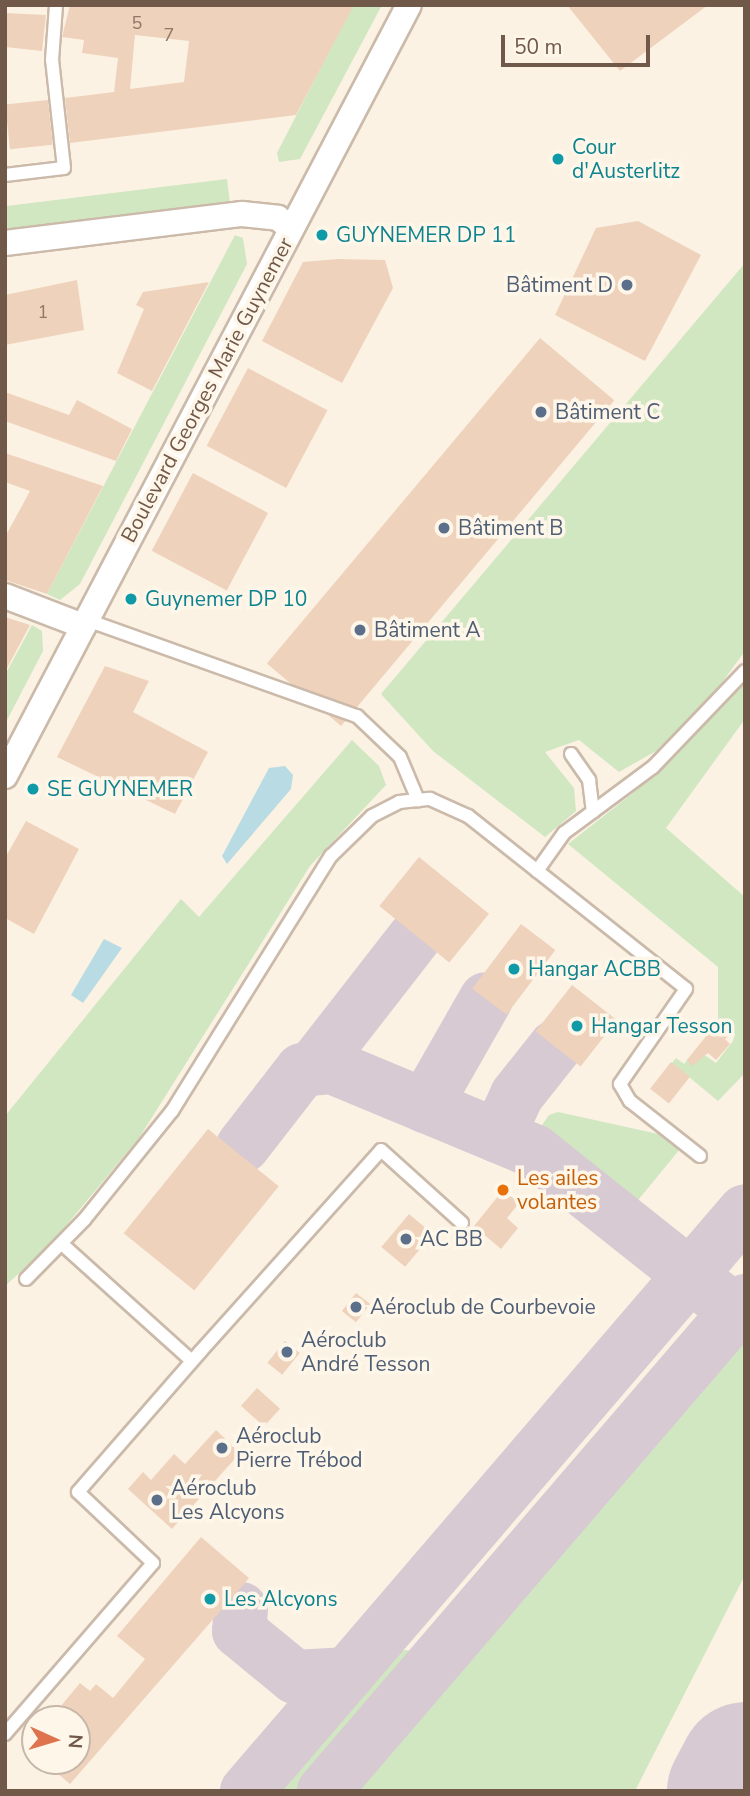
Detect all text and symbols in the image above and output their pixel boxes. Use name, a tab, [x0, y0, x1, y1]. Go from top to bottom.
house number: 5	[132, 12, 142, 34]
scale bar	[505, 21, 654, 65]
house number: 7	[164, 24, 174, 46]
text: 50 m	[514, 33, 563, 61]
place label: Cour d'Austerlitz	[572, 134, 680, 184]
marker: Cour d'Austerlitz	[550, 151, 566, 167]
place label: GUYNEMER DP 11	[336, 222, 516, 248]
marker: GUYNEMER DP 11	[314, 227, 330, 243]
street label: Boulevard Georges Marie Guynemer	[116, 233, 298, 547]
place label: Bâtiment D	[506, 272, 613, 298]
marker: Bâtiment D	[619, 277, 635, 293]
house number: 1	[38, 301, 48, 323]
place label: Bâtiment C	[555, 399, 661, 425]
marker: Bâtiment C	[533, 404, 549, 420]
place label: Bâtiment B	[458, 515, 564, 541]
marker: Bâtiment B	[436, 520, 452, 536]
place label: Guynemer DP 10	[145, 586, 307, 612]
marker: Guynemer DP 10	[123, 591, 139, 607]
place label: Bâtiment A	[374, 617, 481, 643]
marker: Bâtiment A	[352, 622, 368, 638]
place label: SE GUYNEMER	[47, 776, 193, 802]
marker: SE GUYNEMER	[25, 781, 41, 797]
place label: Hangar ACBB	[528, 956, 661, 982]
marker: Hangar ACBB	[506, 961, 522, 977]
place label: Hangar Tesson	[591, 1013, 732, 1039]
marker: Hangar Tesson	[569, 1018, 585, 1034]
place label: Les ailes volantes	[517, 1165, 598, 1215]
marker: Les ailes volantes	[495, 1182, 511, 1198]
place label: AC BB	[420, 1226, 483, 1252]
marker: AC BB	[398, 1231, 414, 1247]
place label: Aéroclub de Courbevoie	[370, 1294, 596, 1320]
marker: Aéroclub de Courbevoie	[348, 1299, 364, 1315]
place label: Aéroclub André Tesson	[301, 1327, 430, 1377]
marker: Aéroclub André Tesson	[279, 1344, 295, 1360]
place label: Aéroclub Pierre Trébod	[236, 1423, 363, 1473]
marker: Aéroclub Pierre Trébod	[214, 1440, 230, 1456]
place label: Aéroclub Les Alcyons	[171, 1475, 285, 1525]
marker: Aéroclub Les Alcyons	[149, 1492, 165, 1508]
place label: Les Alcyons	[224, 1586, 338, 1612]
marker: Les Alcyons	[202, 1591, 218, 1607]
north arrow	[21, 1705, 91, 1775]
text: N	[61, 1733, 88, 1749]

